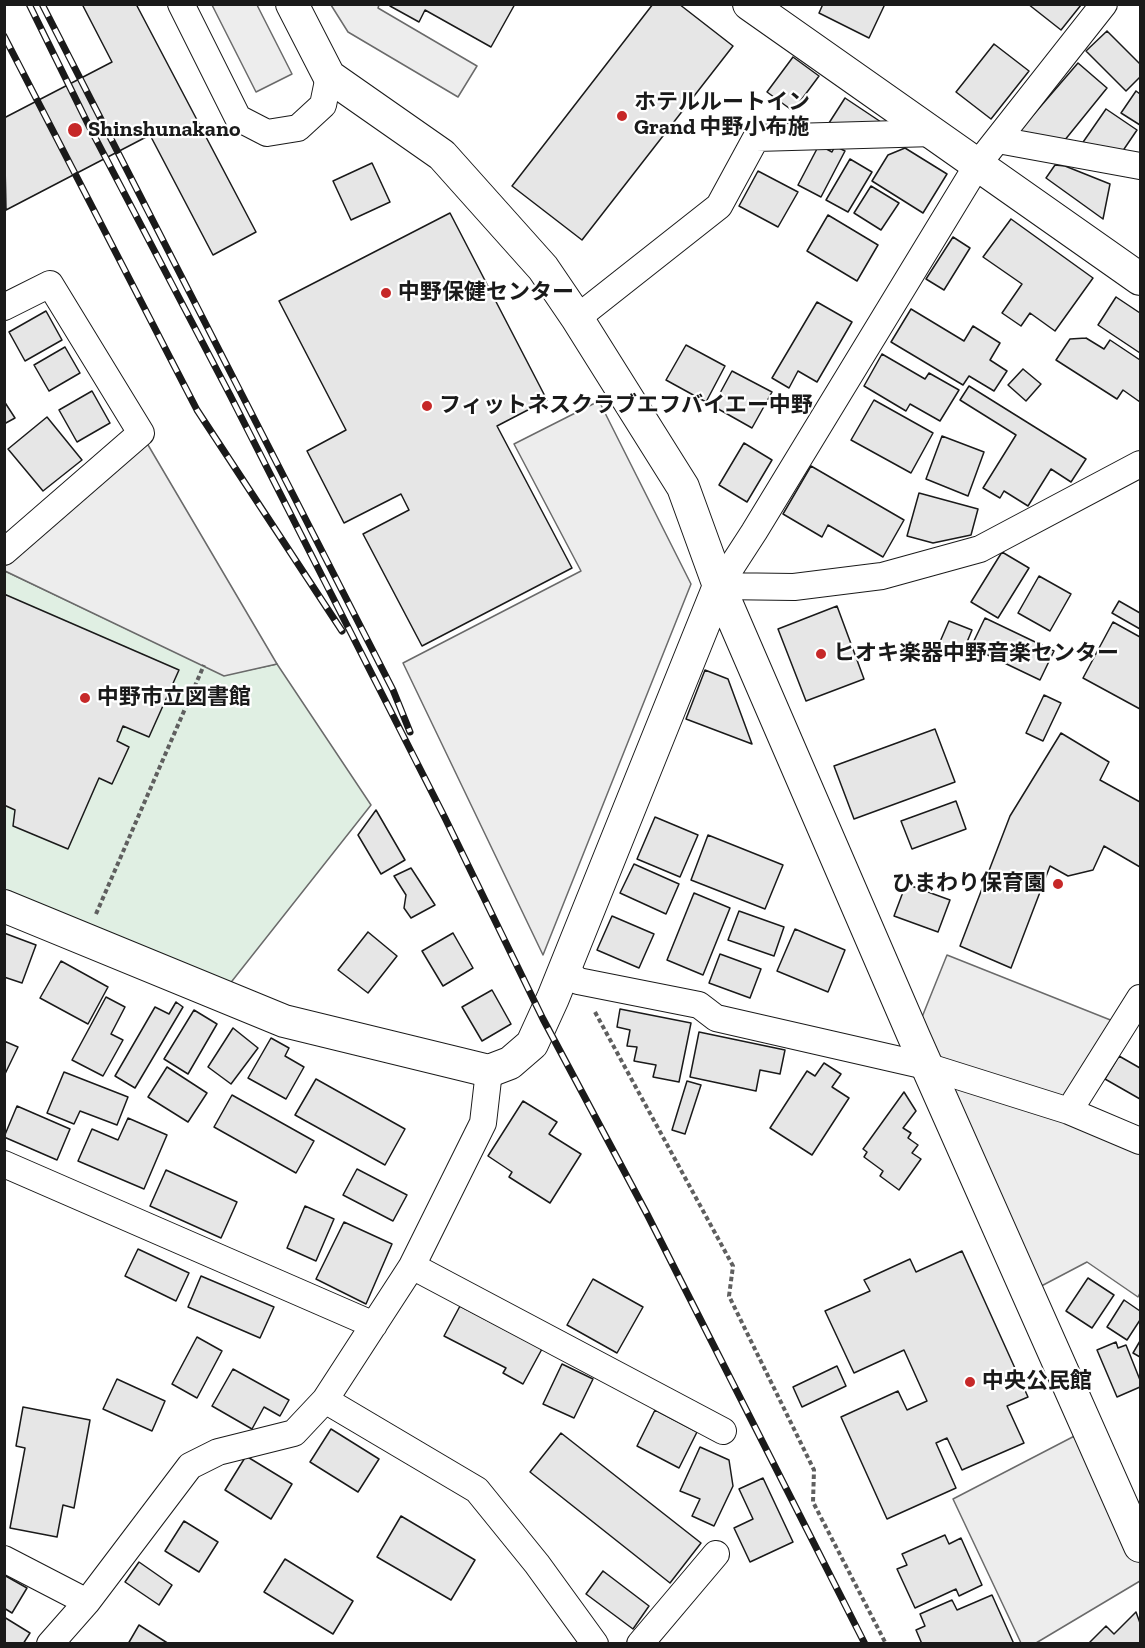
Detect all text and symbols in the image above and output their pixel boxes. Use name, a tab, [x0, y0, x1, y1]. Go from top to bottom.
place label: ホテルルートイン Grand 中野小布施	[634, 90, 810, 142]
marker: ホテルルートイン Grand 中野小布施	[615, 109, 629, 123]
place label: Shinshunakano	[88, 117, 240, 143]
marker: Shinshunakano	[66, 121, 84, 139]
place label: 中野保健センター	[398, 280, 574, 306]
marker: 中野保健センター	[379, 286, 393, 300]
place label: フィットネスクラブエフバイエー中野	[439, 393, 813, 419]
marker: フィットネスクラブエフバイエー中野	[420, 399, 434, 413]
place label: ヒオキ楽器中野音楽センター	[833, 641, 1119, 667]
marker: ヒオキ楽器中野音楽センター	[814, 647, 828, 661]
place label: 中野市立図書館	[97, 685, 251, 711]
marker: 中野市立図書館	[78, 691, 92, 705]
place label: ひまわり保育園	[892, 871, 1046, 897]
marker: ひまわり保育園	[1051, 877, 1065, 891]
place label: 中央公民館	[982, 1369, 1092, 1395]
marker: 中央公民館	[963, 1375, 977, 1389]

